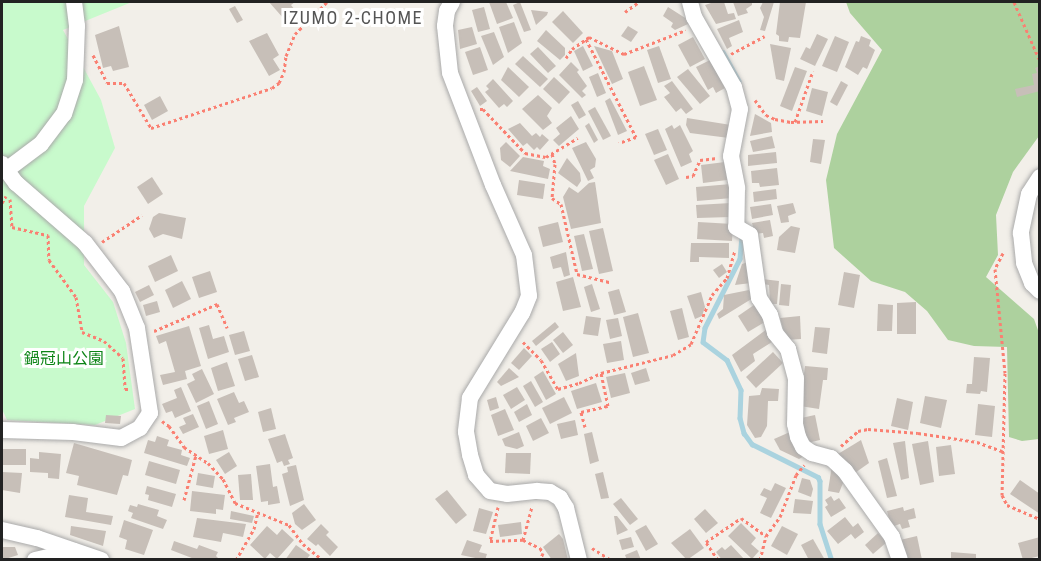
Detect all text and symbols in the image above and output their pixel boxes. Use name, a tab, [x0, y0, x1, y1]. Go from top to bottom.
district label: IZUMO 2-CHOME	[283, 7, 423, 29]
park label: 鍋冠山公園	[24, 349, 104, 369]

